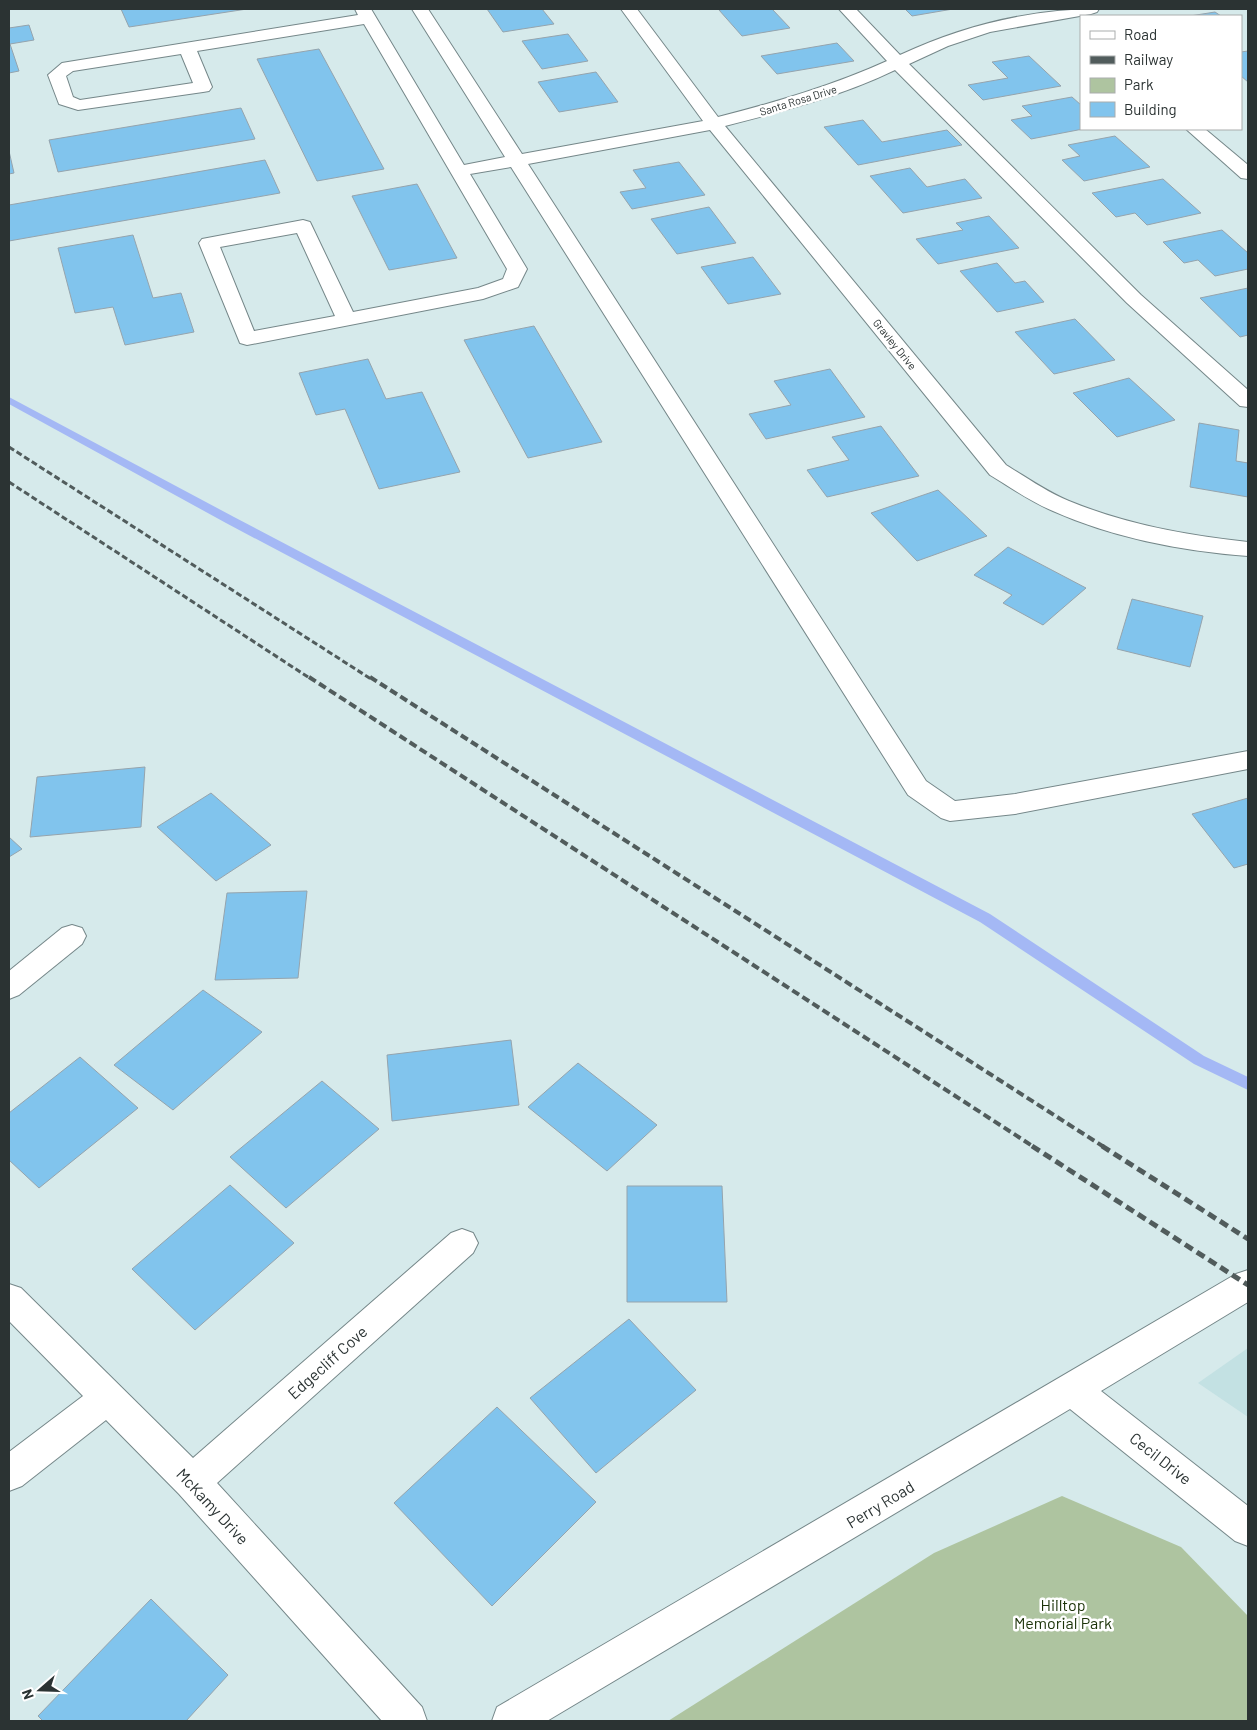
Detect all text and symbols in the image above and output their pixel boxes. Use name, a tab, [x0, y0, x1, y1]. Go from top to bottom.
legend	[1080, 15, 1242, 130]
text: Road	[1124, 25, 1157, 43]
text: Railway	[1124, 50, 1173, 68]
text: Park	[1124, 75, 1154, 93]
street label: Santa Rosa Drive	[758, 82, 838, 118]
text: Building	[1124, 100, 1177, 118]
street label: Gravley Drive	[871, 316, 920, 372]
street label: Edgecliff Cove	[283, 1321, 371, 1403]
street label: Cecil Drive	[1126, 1428, 1196, 1488]
street label: McKamy Drive	[173, 1464, 253, 1548]
street label: Perry Road	[843, 1476, 917, 1532]
park label: Hilltop Memorial Park	[1014, 1595, 1112, 1632]
north arrow	[15, 1665, 65, 1715]
text: N	[18, 1687, 37, 1702]

